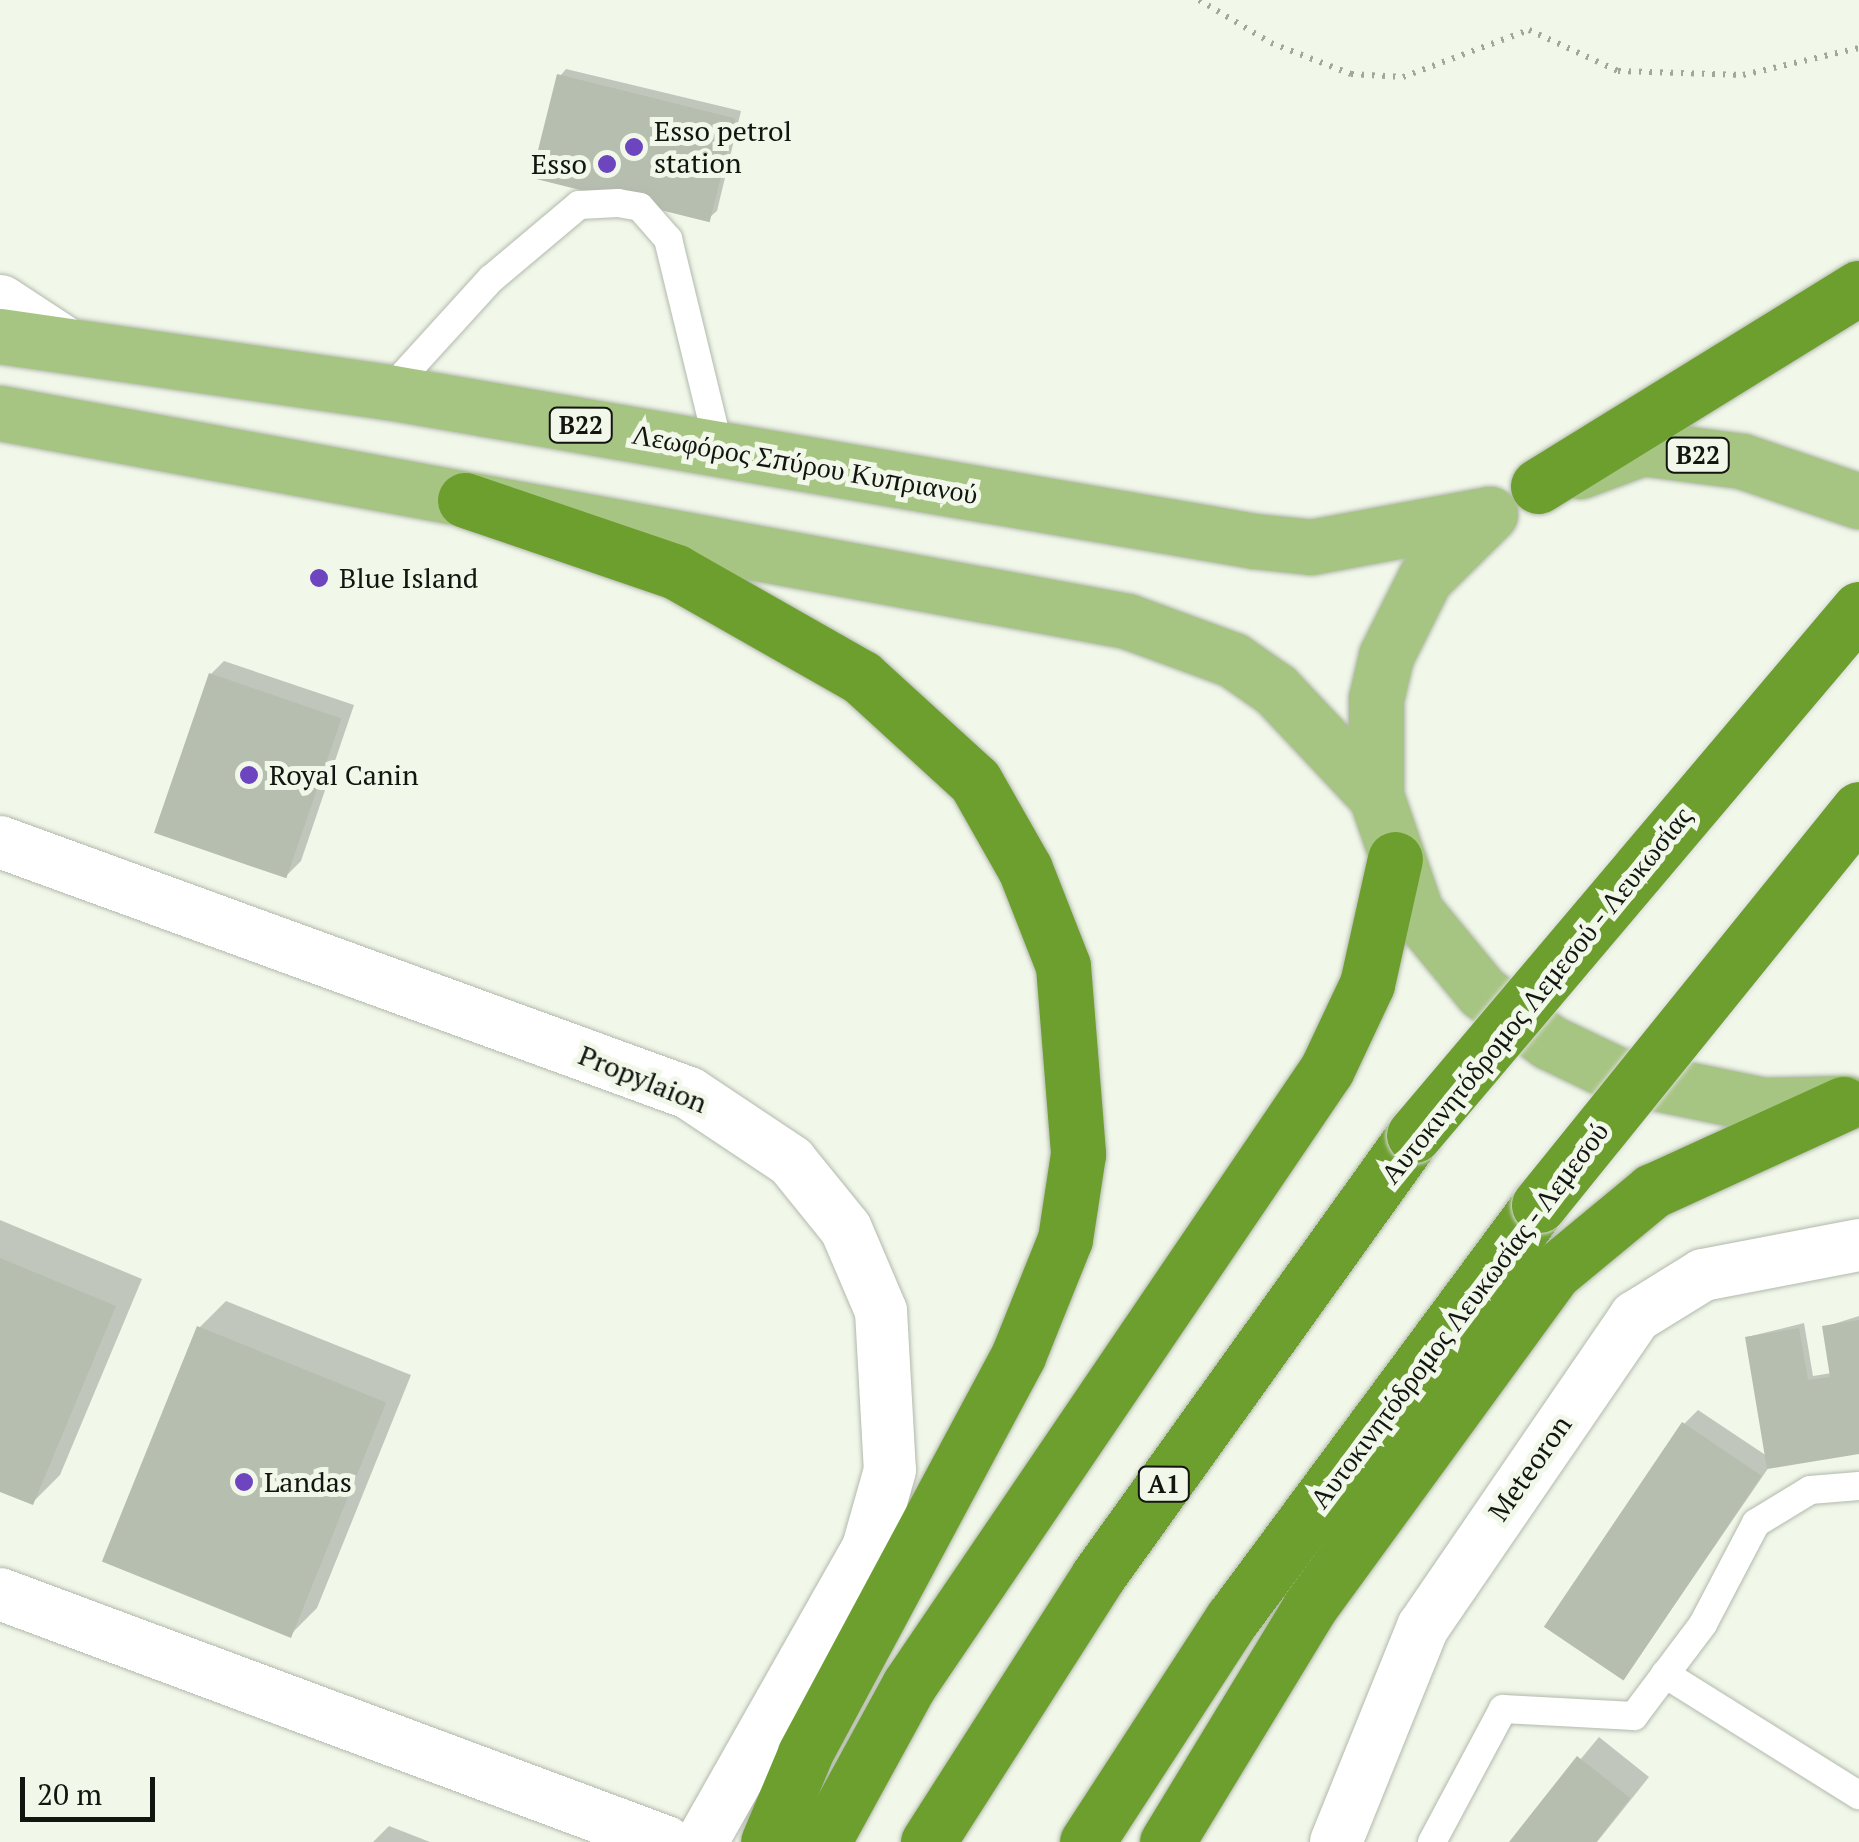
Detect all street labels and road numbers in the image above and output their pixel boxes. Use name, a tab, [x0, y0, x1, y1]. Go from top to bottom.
road number: B22	[548, 405, 614, 445]
street label: Λεωφόρος Σπύρου Κυπριανού	[629, 417, 981, 511]
road number: B22	[1666, 435, 1730, 475]
street label: Αυτοκινητόδρομος Λεμεσού - Λευκωσίας	[1373, 799, 1699, 1191]
street label: Propylaion	[574, 1038, 712, 1120]
street label: Αυτοκινητόδρομος Λευκωσίας - Λεμεσού	[1302, 1114, 1616, 1516]
street label: Meteoron	[1481, 1409, 1579, 1527]
road number: A1	[1136, 1464, 1192, 1504]

